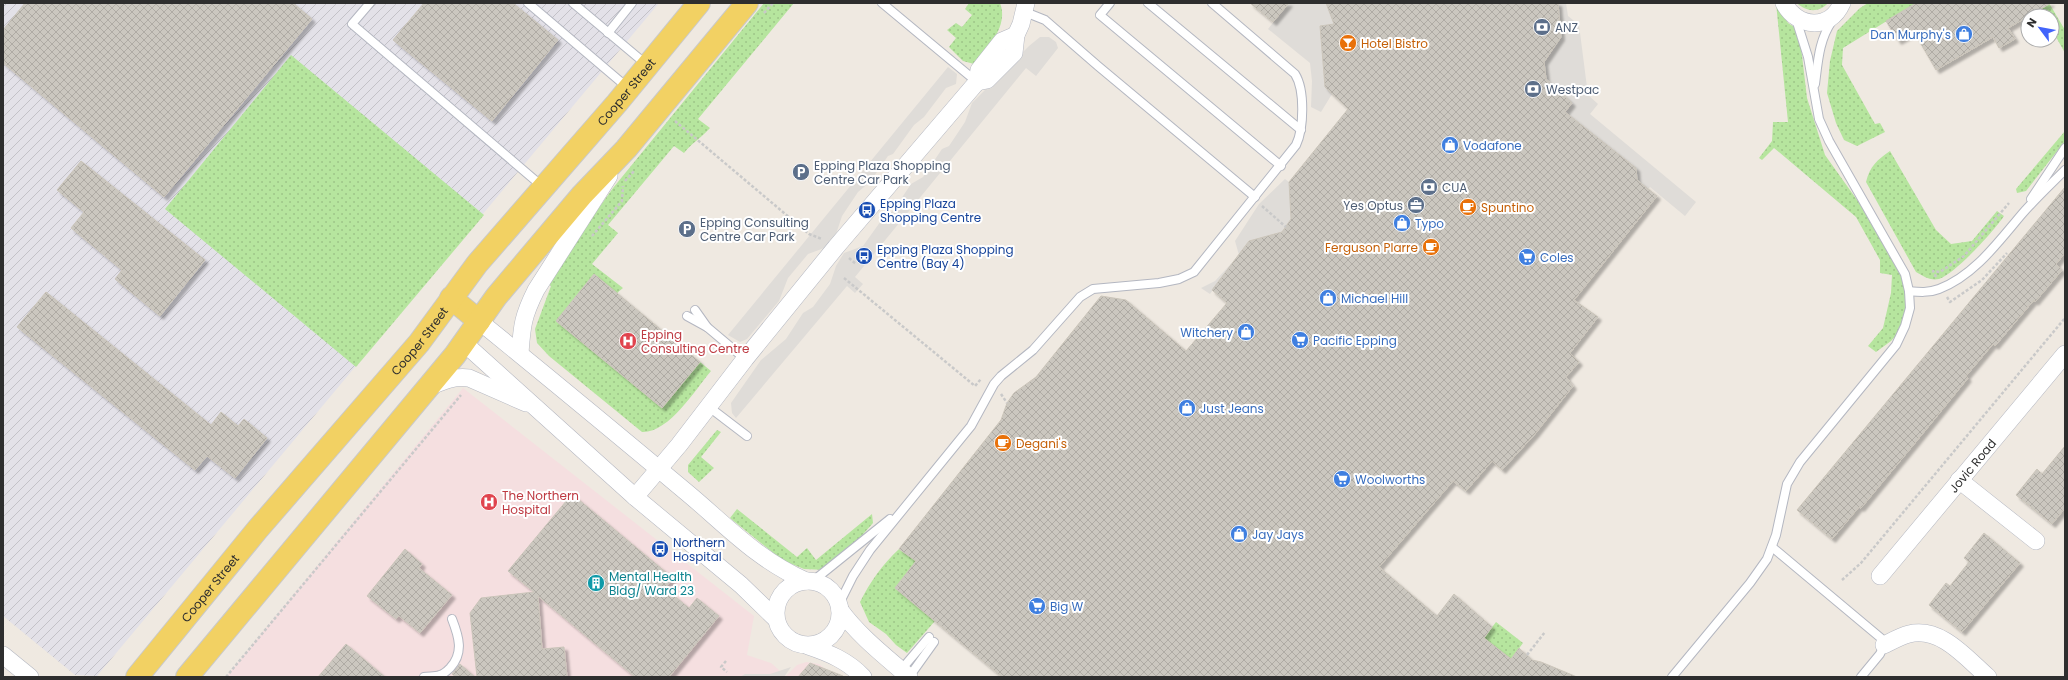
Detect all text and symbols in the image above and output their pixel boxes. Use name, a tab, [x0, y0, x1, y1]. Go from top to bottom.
north arrow	[2020, 8, 2060, 48]
text: N	[2023, 15, 2040, 30]
bank icon: ANZ	[1532, 17, 1552, 37]
place label: ANZ	[1555, 19, 1578, 36]
shop icon: Dan Murphy's	[1954, 24, 1974, 44]
place label: Dan Murphy's	[1870, 26, 1951, 43]
bar icon: Hotel Bistro	[1338, 33, 1358, 53]
place label: Hotel Bistro	[1361, 35, 1428, 52]
street label: Cooper Street	[593, 54, 659, 129]
bank icon: Westpac	[1523, 79, 1543, 99]
place label: Westpac	[1546, 81, 1599, 98]
shop icon: Vodafone	[1440, 135, 1460, 155]
place label: Vodafone	[1463, 137, 1522, 154]
place label: Epping Plaza Shopping Centre Car Park	[814, 157, 951, 188]
parking icon: Epping Plaza Shopping Centre Car Park	[791, 162, 811, 182]
bank icon: CUA	[1419, 177, 1439, 197]
place label: CUA	[1442, 179, 1467, 196]
place label: Epping Plaza Shopping Centre	[880, 195, 981, 226]
office icon: Yes Optus	[1406, 195, 1426, 215]
place label: Yes Optus	[1343, 197, 1403, 214]
cafe icon: Spuntino	[1458, 197, 1478, 217]
place label: Spuntino	[1481, 199, 1535, 216]
bus stop icon: Epping Plaza Shopping Centre	[857, 200, 877, 220]
shop icon: Typo	[1392, 213, 1412, 233]
place label: Epping Consulting Centre Car Park	[700, 214, 809, 245]
place label: Typo	[1415, 215, 1444, 232]
parking icon: Epping Consulting Centre Car Park	[677, 219, 697, 239]
cafe icon: Ferguson Plarre	[1421, 237, 1441, 257]
place label: Ferguson Plarre	[1325, 239, 1418, 256]
place label: Epping Plaza Shopping Centre (Bay 4)	[877, 241, 1014, 272]
bus stop icon: Epping Plaza Shopping Centre (Bay 4)	[854, 246, 874, 266]
supermarket icon: Coles	[1517, 247, 1537, 267]
place label: Coles	[1540, 249, 1574, 266]
shop icon: Michael Hill	[1318, 288, 1338, 308]
place label: Michael Hill	[1341, 290, 1408, 307]
street label: Cooper Street	[387, 303, 452, 379]
shop icon: Witchery	[1236, 322, 1256, 342]
place label: Witchery	[1180, 324, 1233, 341]
place label: Epping Consulting Centre	[641, 326, 750, 357]
supermarket icon: Pacific Epping	[1290, 330, 1310, 350]
hospital icon: Epping Consulting Centre	[618, 331, 638, 351]
place label: Pacific Epping	[1313, 332, 1397, 349]
shop icon: Just Jeans	[1177, 398, 1197, 418]
place label: Just Jeans	[1200, 400, 1264, 417]
cafe icon: Degani's	[993, 433, 1013, 453]
place label: Degani's	[1016, 435, 1067, 452]
street label: Jovic Road	[1945, 435, 2000, 496]
supermarket icon: Woolworths	[1332, 469, 1352, 489]
place label: Woolworths	[1355, 471, 1425, 488]
place label: The Northern Hospital	[502, 487, 579, 518]
hospital icon: The Northern Hospital	[479, 492, 499, 512]
shop icon: Jay Jays	[1229, 524, 1249, 544]
place label: Jay Jays	[1252, 526, 1304, 543]
place label: Northern Hospital	[673, 534, 725, 565]
bus stop icon: Northern Hospital	[650, 539, 670, 559]
street label: Cooper Street	[177, 550, 243, 625]
place label: Mental Health Bldg/ Ward 23	[609, 568, 694, 599]
building icon: Mental Health Bldg/ Ward 23	[586, 573, 606, 593]
supermarket icon: Big W	[1027, 596, 1047, 616]
place label: Big W	[1050, 598, 1084, 615]

